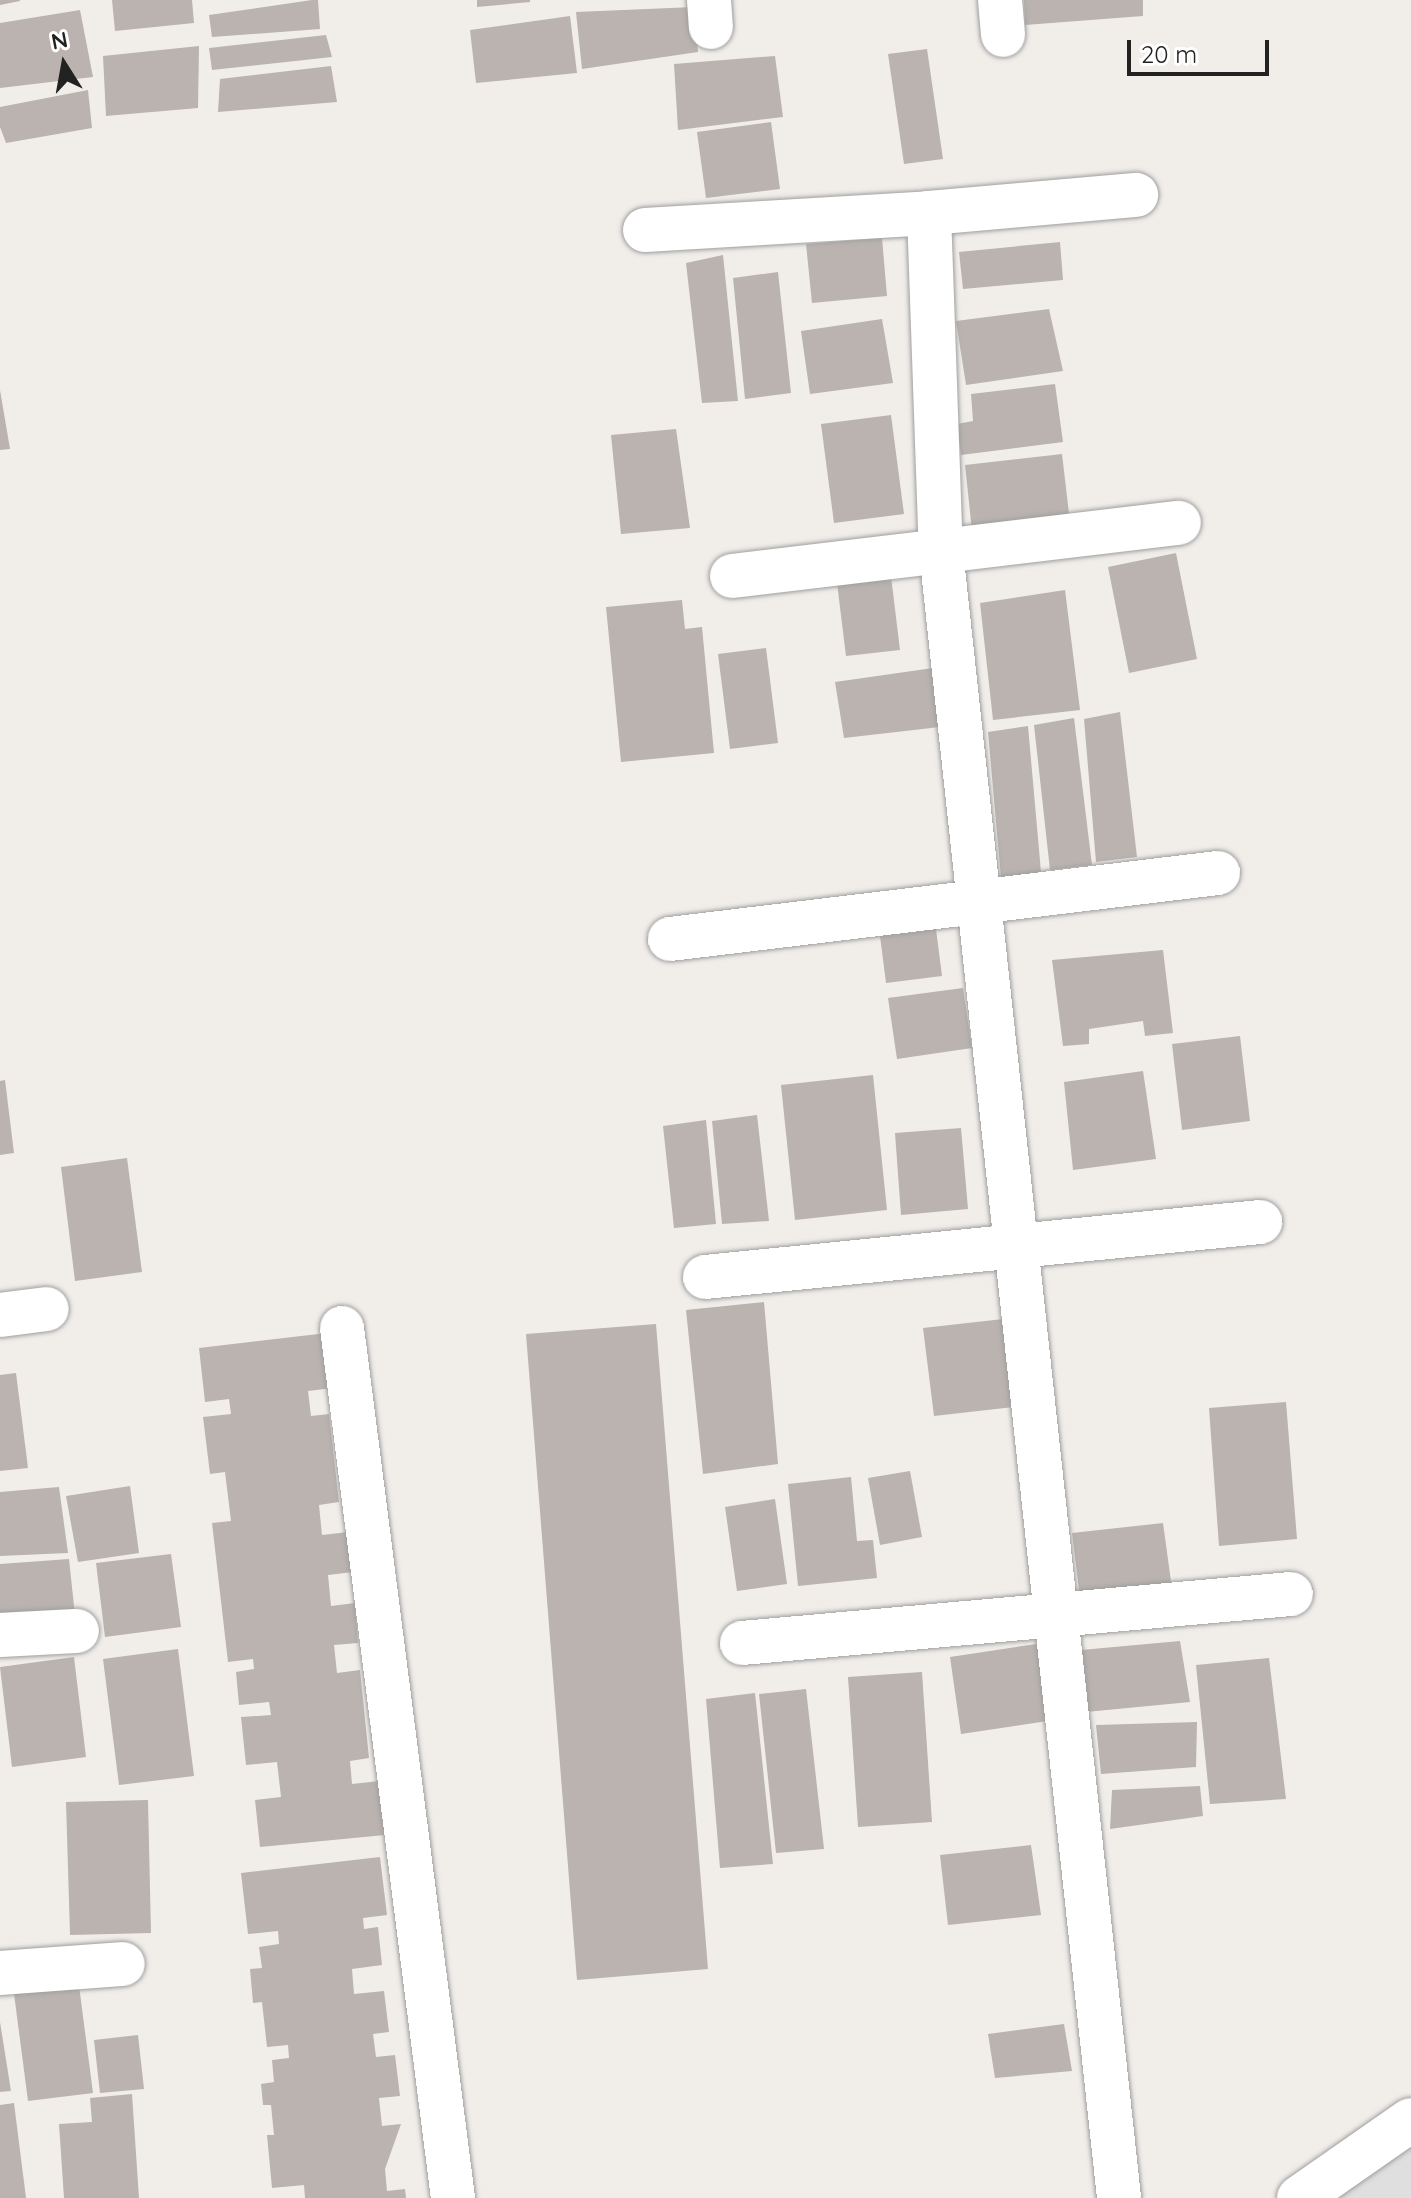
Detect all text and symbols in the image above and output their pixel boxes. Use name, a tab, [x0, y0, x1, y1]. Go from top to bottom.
north arrow	[24, 24, 104, 104]
scale bar	[1131, 24, 1273, 74]
text: N	[49, 25, 70, 56]
text: 20 m	[1141, 39, 1197, 69]

